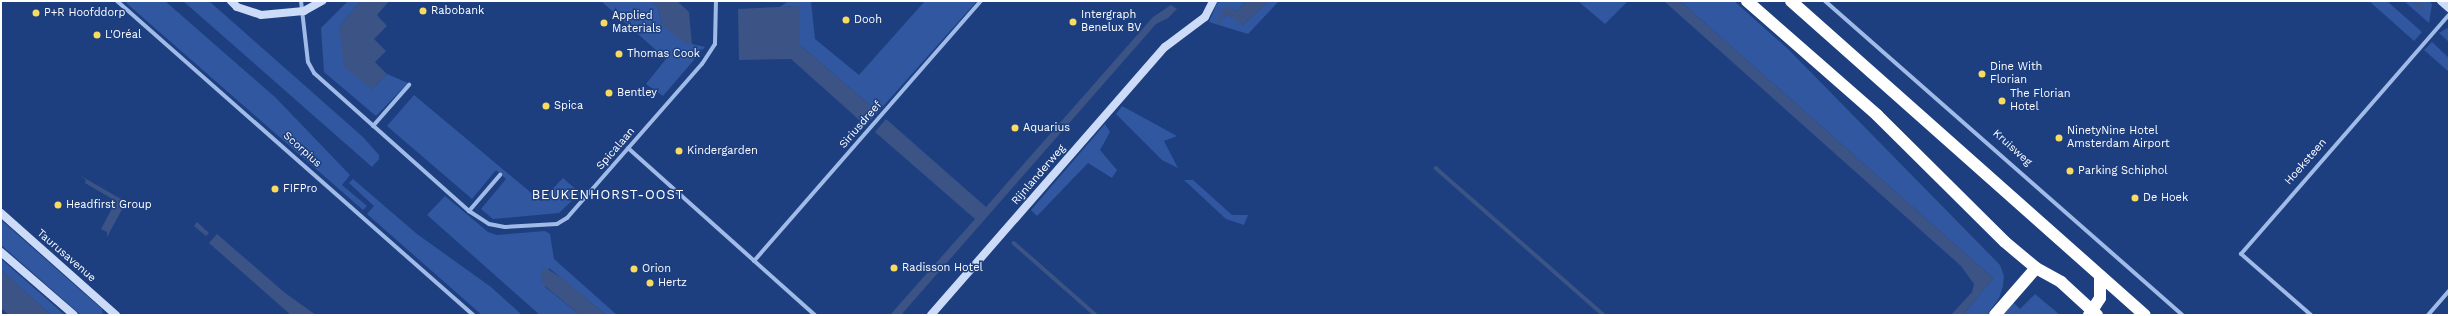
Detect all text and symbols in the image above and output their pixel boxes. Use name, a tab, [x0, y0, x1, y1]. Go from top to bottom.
place label: Rabobank	[431, 4, 484, 18]
place label: P+R Hoofddorp	[44, 6, 125, 20]
marker: Rabobank	[418, 6, 428, 16]
marker: P+R Hoofddorp	[31, 8, 41, 18]
place label: Intergraph Benelux BV	[1081, 9, 1142, 35]
place label: Applied Materials	[612, 10, 661, 36]
place label: Dooh	[854, 13, 882, 27]
marker: Dooh	[841, 15, 851, 25]
marker: Intergraph Benelux BV	[1068, 17, 1078, 27]
marker: Applied Materials	[599, 18, 609, 28]
place label: L'Oréal	[105, 28, 141, 42]
marker: L'Oréal	[92, 30, 102, 40]
place label: Thomas Cook	[627, 47, 700, 61]
marker: Thomas Cook	[614, 49, 624, 59]
place label: Dine With Florian	[1990, 61, 2043, 87]
marker: Dine With Florian	[1977, 69, 1987, 79]
place label: Bentley	[617, 86, 657, 100]
marker: Bentley	[604, 88, 614, 98]
place label: The Florian Hotel	[2010, 88, 2070, 114]
marker: The Florian Hotel	[1997, 96, 2007, 106]
place label: Spica	[554, 99, 583, 113]
street label: Siriusdreef	[837, 99, 885, 151]
marker: Spica	[541, 101, 551, 111]
place label: Aquarius	[1023, 121, 1070, 135]
marker: Aquarius	[1010, 123, 1020, 133]
street label: Spicalaan	[594, 125, 638, 173]
place label: NinetyNine Hotel Amsterdam Airport	[2067, 125, 2170, 151]
street label: Kruisweg	[1990, 127, 2034, 169]
street label: Scorpius	[280, 129, 324, 171]
marker: NinetyNine Hotel Amsterdam Airport	[2054, 133, 2064, 143]
street label: Hoeksteen	[2282, 136, 2330, 188]
street label: Rijnlanderweg	[1009, 142, 1069, 208]
place label: Kindergarden	[687, 144, 758, 158]
marker: Kindergarden	[674, 146, 684, 156]
place label: Parking Schiphol	[2078, 164, 2168, 178]
marker: Parking Schiphol	[2065, 166, 2075, 176]
place label: FIFPro	[283, 182, 317, 196]
marker: FIFPro	[270, 184, 280, 194]
district label: BEUKENHORST-OOST	[532, 187, 684, 203]
place label: De Hoek	[2143, 191, 2188, 205]
marker: De Hoek	[2130, 193, 2140, 203]
place label: Headfirst Group	[66, 198, 152, 212]
marker: Headfirst Group	[53, 200, 63, 210]
street label: Taurusavenue	[34, 227, 98, 285]
place label: Radisson Hotel	[902, 261, 983, 275]
place label: Orion	[642, 262, 671, 276]
marker: Radisson Hotel	[889, 263, 899, 273]
marker: Orion	[629, 264, 639, 274]
place label: Hertz	[658, 276, 687, 290]
marker: Hertz	[645, 278, 655, 288]

